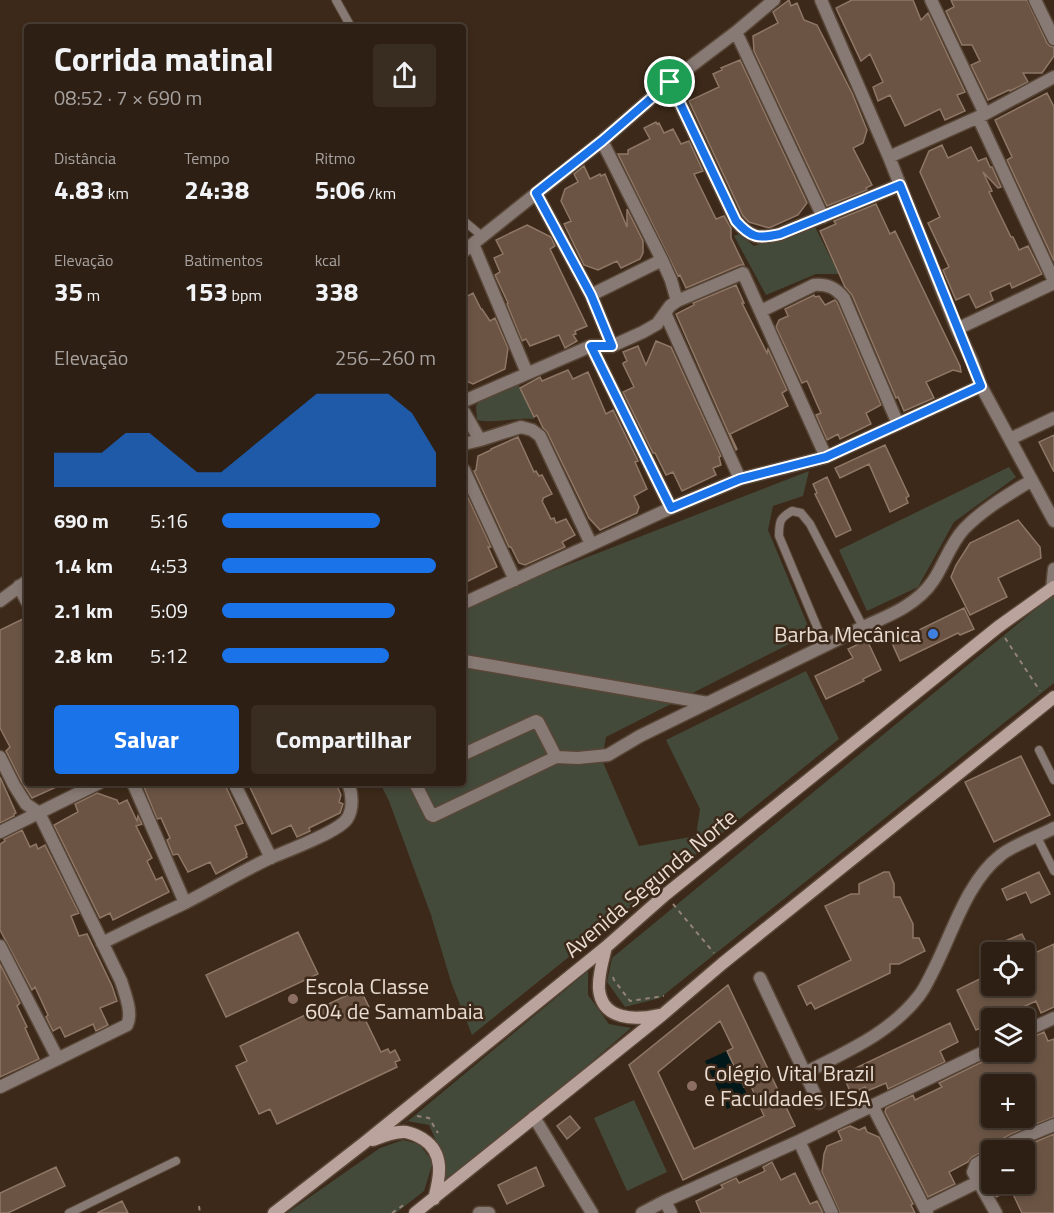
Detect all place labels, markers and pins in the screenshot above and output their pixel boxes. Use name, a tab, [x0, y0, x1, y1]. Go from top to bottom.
pin	[644, 56, 695, 107]
place label: Barba Mecânica	[774, 617, 921, 651]
marker: Barba Mecânica	[926, 627, 940, 641]
place label: Escola Classe 604 de Samambaia	[305, 969, 484, 1028]
marker: Escola Classe 604 de Samambaia	[286, 992, 300, 1006]
place label: Colégio Vital Brazil e Faculdades IESA	[704, 1056, 875, 1115]
marker: Colégio Vital Brazil e Faculdades IESA	[685, 1079, 699, 1093]

